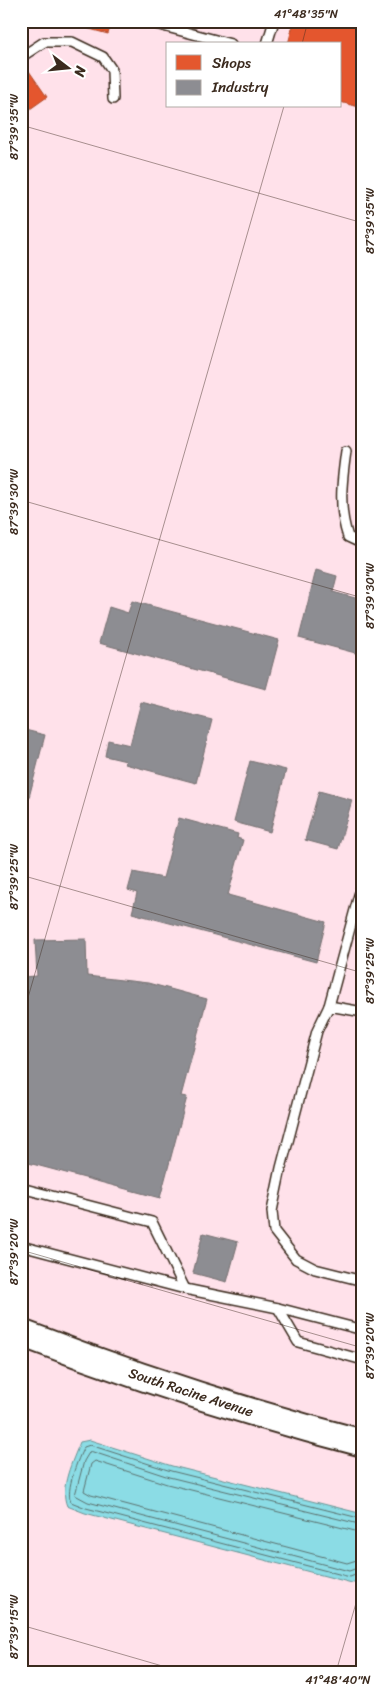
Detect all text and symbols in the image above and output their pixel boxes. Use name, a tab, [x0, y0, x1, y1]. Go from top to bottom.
text: 41°48'35"N	[274, 3, 339, 25]
north arrow	[42, 42, 92, 92]
legend	[166, 42, 342, 108]
text: Shops	[212, 50, 252, 76]
text: N	[67, 62, 94, 80]
text: Industry	[211, 74, 269, 100]
text: 87°39'35"W	[3, 93, 25, 160]
text: 87°39'35"W	[359, 187, 381, 254]
text: 87°39'30"W	[3, 468, 25, 535]
text: 87°39'30"W	[359, 562, 381, 629]
text: 87°39'25"W	[3, 843, 25, 910]
text: 87°39'25"W	[359, 937, 381, 1004]
text: 87°39'20"W	[3, 1218, 25, 1285]
text: 87°39'20"W	[359, 1312, 381, 1379]
street label: South Racine Avenue	[125, 1360, 257, 1424]
text: 87°39'15"W	[3, 1594, 25, 1659]
text: 41°48'40"N	[305, 1669, 371, 1691]

